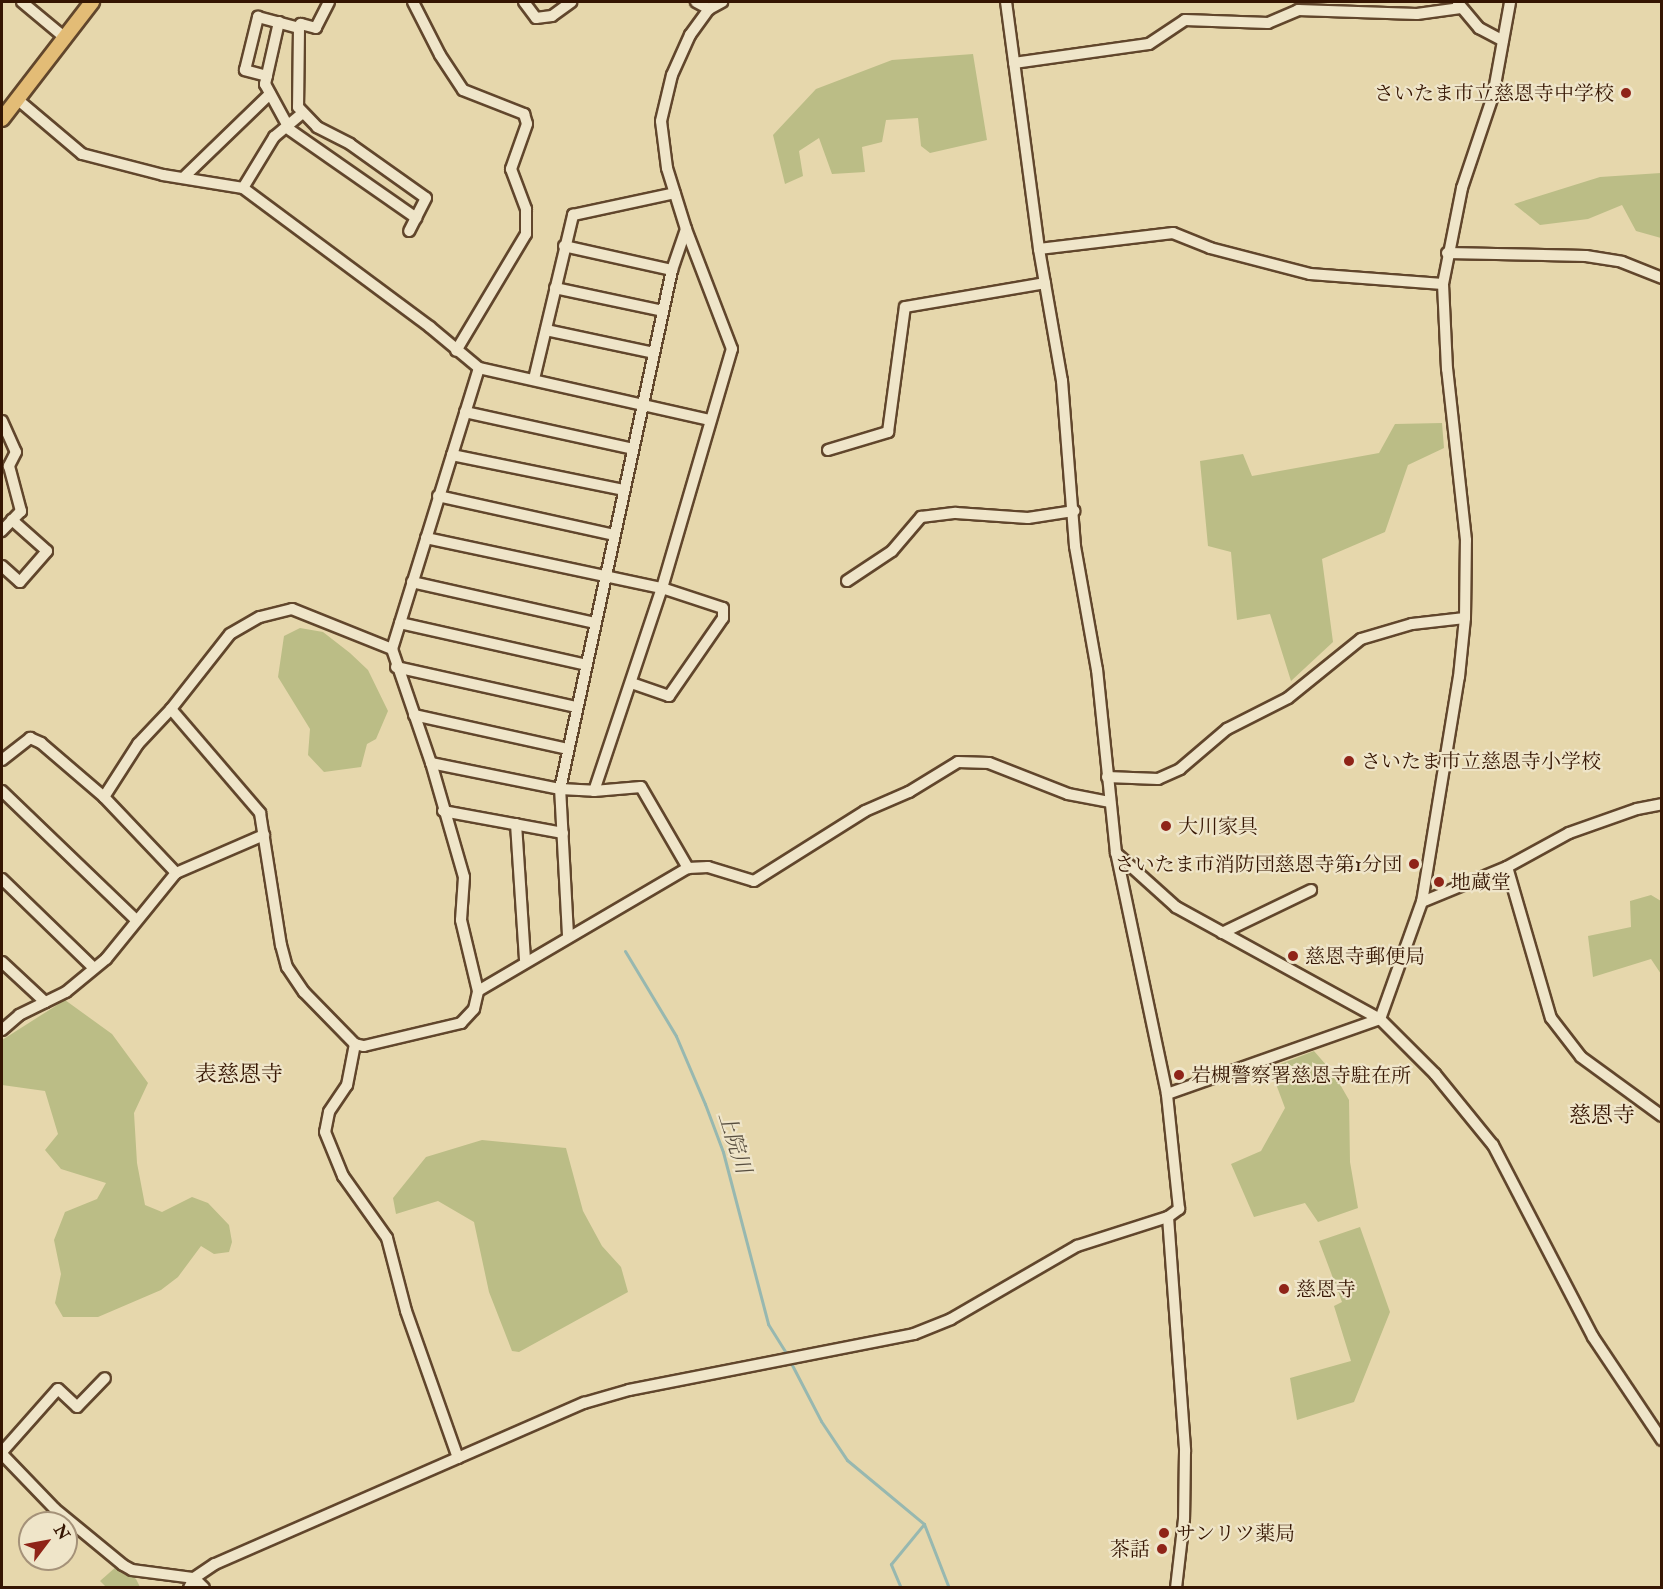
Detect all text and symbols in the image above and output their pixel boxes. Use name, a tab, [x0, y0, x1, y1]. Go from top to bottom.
place label: さいたま市立慈恩寺中学校	[1374, 81, 1614, 105]
marker: さいたま市立慈恩寺中学校	[1619, 86, 1633, 100]
place label: さいたま市立慈恩寺小学校	[1361, 749, 1601, 773]
marker: さいたま市立慈恩寺小学校	[1342, 754, 1356, 768]
place label: 大川家具	[1178, 814, 1258, 838]
marker: 大川家具	[1159, 819, 1173, 833]
place label: さいたま市消防団慈恩寺第1分団	[1115, 852, 1402, 876]
marker: さいたま市消防団慈恩寺第1分団	[1407, 857, 1421, 871]
place label: 地蔵堂	[1451, 870, 1511, 894]
marker: 地蔵堂	[1432, 875, 1446, 889]
place label: 慈恩寺郵便局	[1305, 944, 1425, 968]
marker: 慈恩寺郵便局	[1286, 949, 1300, 963]
district label: 表慈恩寺	[195, 1062, 283, 1088]
place label: 岩槻警察署慈恩寺駐在所	[1191, 1063, 1411, 1087]
marker: 岩槻警察署慈恩寺駐在所	[1172, 1068, 1186, 1082]
district label: 慈恩寺	[1569, 1103, 1635, 1129]
water label: 上院川	[712, 1109, 756, 1177]
place label: 慈恩寺	[1296, 1277, 1356, 1301]
marker: 慈恩寺	[1277, 1282, 1291, 1296]
north arrow	[18, 1511, 78, 1571]
text: N	[49, 1521, 74, 1544]
place label: サンリツ薬局	[1176, 1521, 1296, 1545]
marker: サンリツ薬局	[1157, 1526, 1171, 1540]
place label: 茶話	[1110, 1537, 1150, 1561]
marker: 茶話	[1155, 1542, 1169, 1556]

